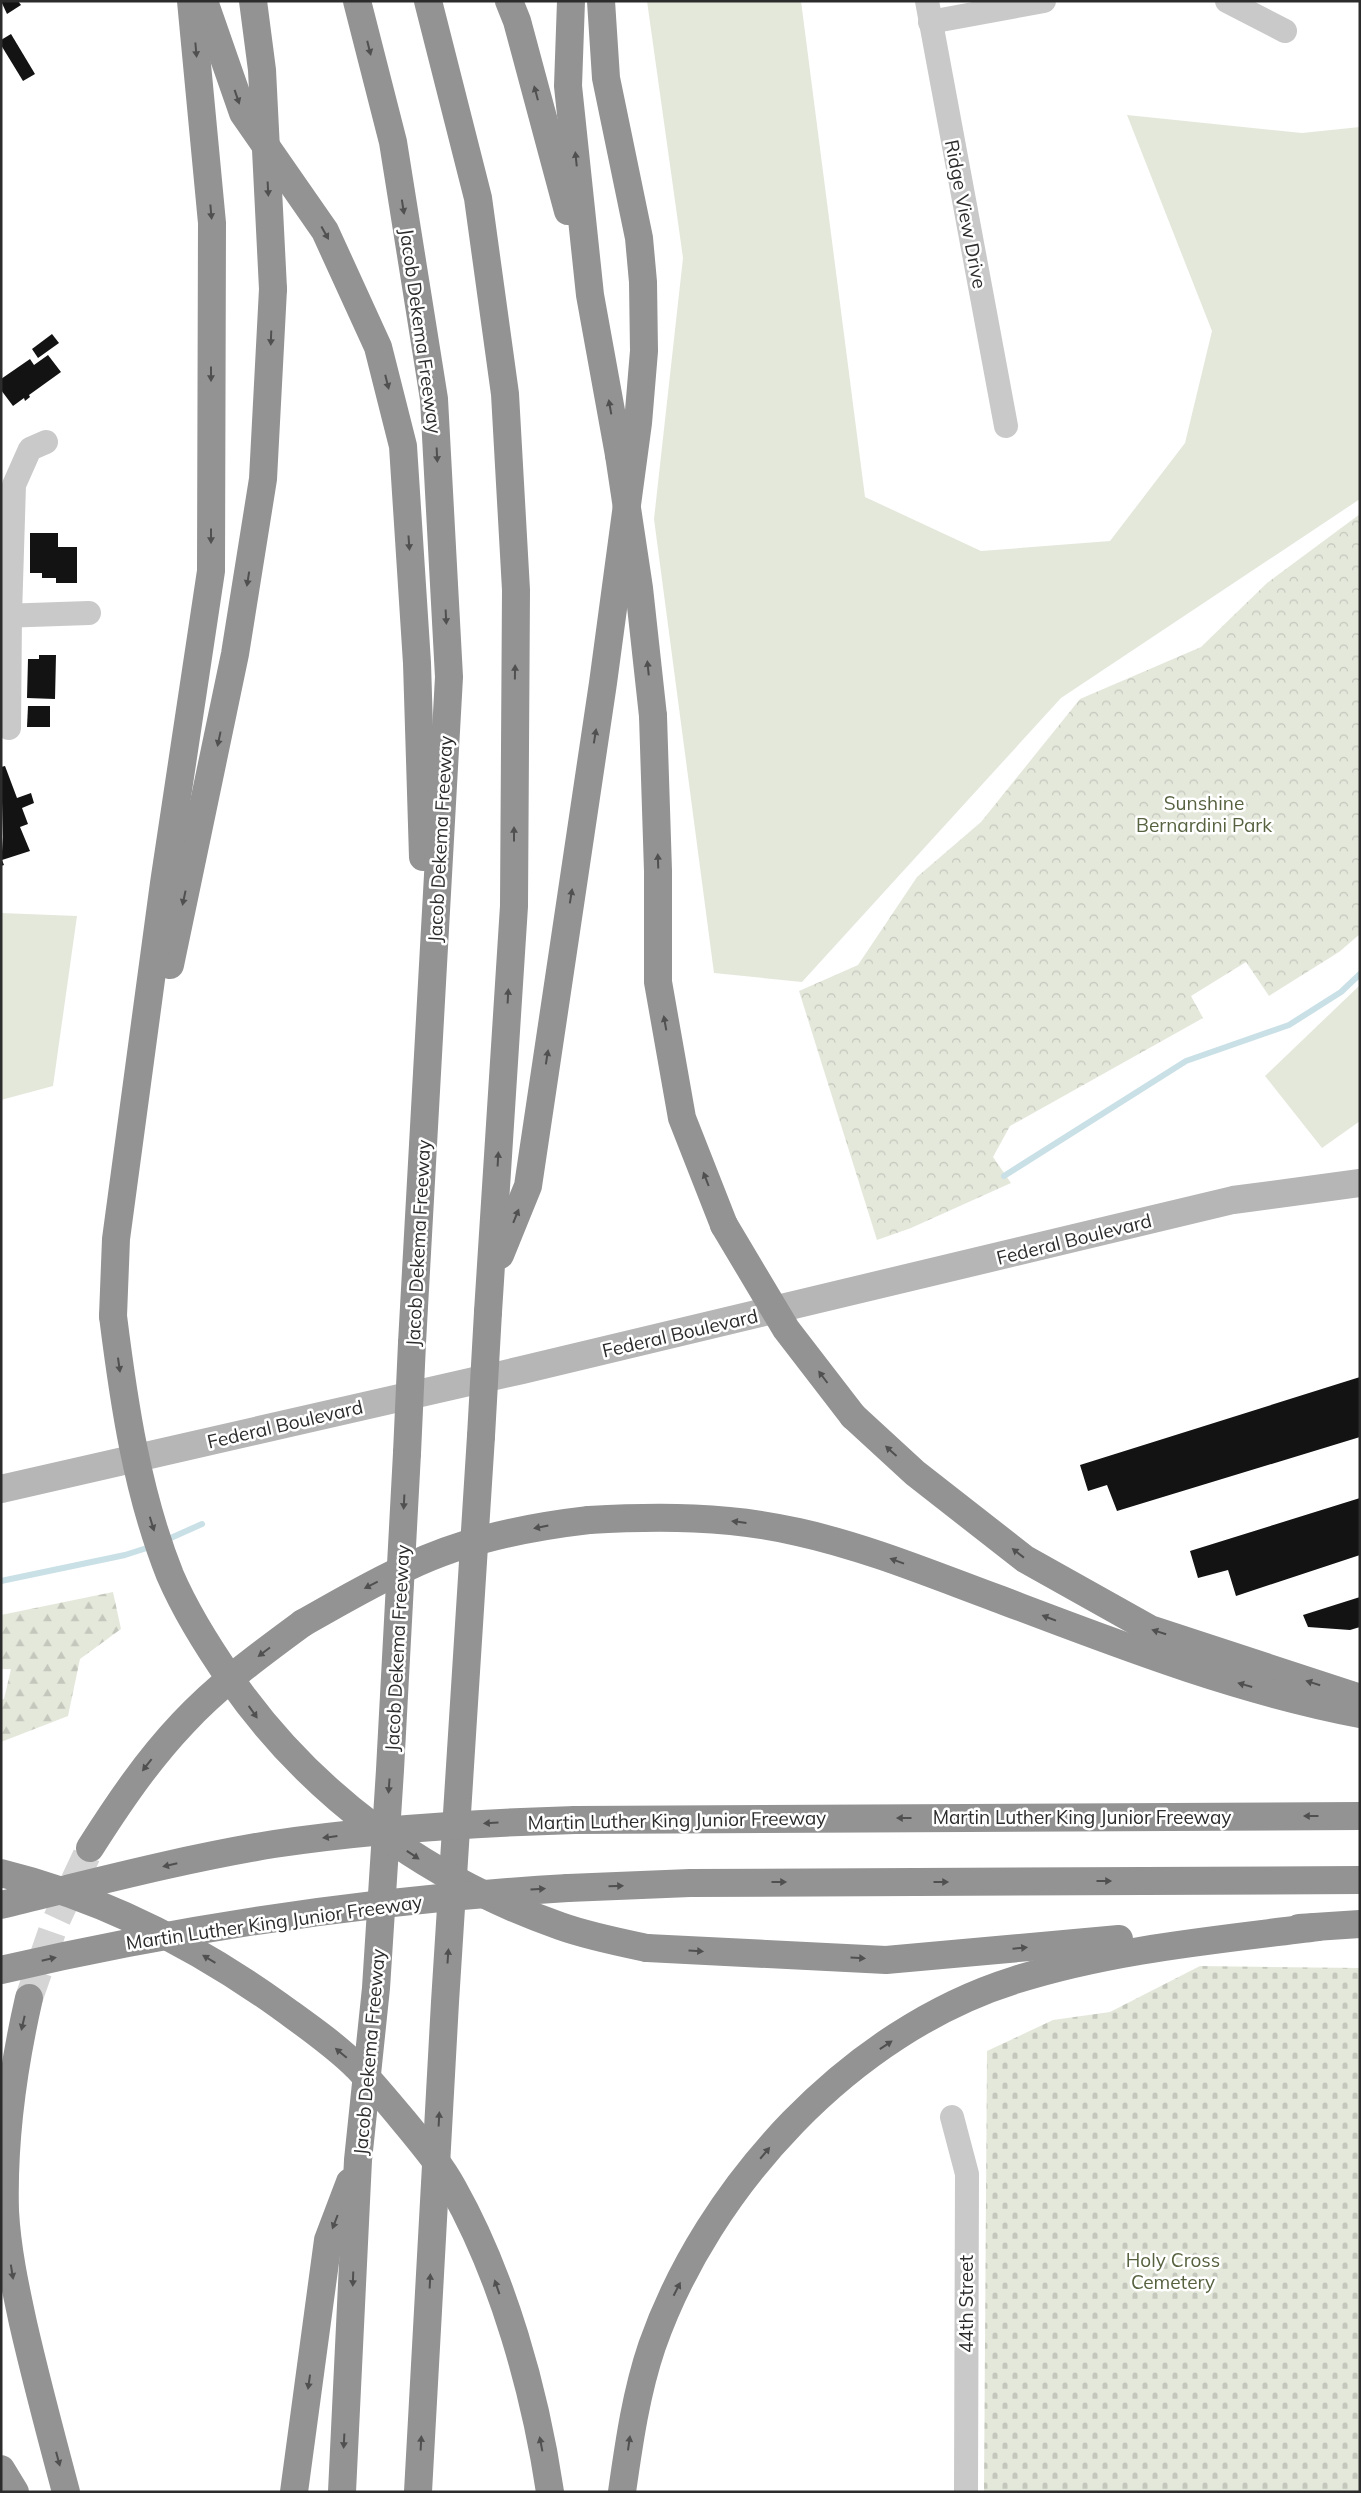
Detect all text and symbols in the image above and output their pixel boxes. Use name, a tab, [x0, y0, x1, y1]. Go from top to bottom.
one-way arrow	[365, 41, 373, 56]
one-way arrow	[192, 42, 200, 58]
one-way arrow	[532, 86, 540, 101]
one-way arrow	[233, 90, 241, 105]
street label: Ridge View Drive	[940, 137, 992, 291]
one-way arrow	[572, 151, 580, 167]
one-way arrow	[264, 182, 272, 198]
one-way arrow	[400, 199, 408, 215]
one-way arrow	[207, 204, 215, 220]
one-way arrow	[321, 225, 329, 240]
street label: Jacob Dekema Freeway	[395, 227, 447, 435]
one-way arrow	[267, 330, 275, 346]
one-way arrow	[207, 366, 215, 382]
one-way arrow	[383, 375, 391, 390]
one-way arrow	[606, 398, 614, 414]
one-way arrow	[434, 447, 442, 463]
one-way arrow	[207, 529, 215, 545]
one-way arrow	[406, 535, 414, 551]
one-way arrow	[243, 571, 251, 587]
one-way arrow	[442, 609, 450, 625]
one-way arrow	[644, 659, 652, 675]
one-way arrow	[511, 663, 519, 679]
one-way arrow	[592, 727, 600, 743]
one-way arrow	[214, 731, 222, 747]
street label: Jacob Dekema Freeway	[423, 735, 457, 943]
park label: Sunshine Bernardini Park	[1136, 791, 1272, 837]
one-way arrow	[510, 826, 518, 842]
one-way arrow	[653, 852, 661, 868]
one-way arrow	[567, 888, 575, 904]
one-way arrow	[180, 890, 188, 905]
one-way arrow	[505, 988, 513, 1004]
one-way arrow	[661, 1014, 669, 1030]
one-way arrow	[543, 1049, 551, 1065]
street label: Jacob Dekema Freeway	[401, 1139, 435, 1347]
one-way arrow	[495, 1150, 503, 1166]
one-way arrow	[702, 1171, 710, 1186]
one-way arrow	[512, 1208, 520, 1223]
street label: Federal Boulevard	[994, 1208, 1154, 1270]
street label: Federal Boulevard	[600, 1303, 760, 1363]
one-way arrow	[115, 1357, 123, 1373]
one-way arrow	[818, 1370, 828, 1384]
street label: Federal Boulevard	[205, 1394, 365, 1454]
one-way arrow	[886, 1445, 898, 1457]
one-way arrow	[400, 1494, 408, 1510]
one-way arrow	[149, 1516, 157, 1531]
one-way arrow	[731, 1518, 747, 1526]
one-way arrow	[533, 1524, 549, 1532]
street label: Jacob Dekema Freeway	[380, 1544, 414, 1752]
one-way arrow	[1012, 1547, 1025, 1558]
one-way arrow	[889, 1557, 904, 1564]
one-way arrow	[364, 1581, 379, 1589]
one-way arrow	[1041, 1614, 1056, 1621]
one-way arrow	[1151, 1628, 1166, 1636]
one-way arrow	[258, 1647, 271, 1658]
one-way arrow	[1306, 1679, 1321, 1686]
one-way arrow	[1237, 1681, 1252, 1689]
one-way arrow	[248, 1705, 258, 1719]
one-way arrow	[142, 1758, 152, 1772]
one-way arrow	[385, 1779, 393, 1795]
street label: Martin Luther King Junior Freeway	[527, 1805, 827, 1835]
street label: Martin Luther King Junior Freeway	[933, 1805, 1231, 1829]
one-way arrow	[1303, 1812, 1319, 1820]
one-way arrow	[895, 1814, 911, 1822]
one-way arrow	[483, 1820, 499, 1828]
one-way arrow	[321, 1833, 337, 1841]
one-way arrow	[406, 1850, 420, 1860]
one-way arrow	[162, 1861, 177, 1869]
one-way arrow	[934, 1877, 950, 1885]
one-way arrow	[1096, 1877, 1112, 1885]
one-way arrow	[771, 1878, 787, 1886]
one-way arrow	[609, 1881, 625, 1889]
one-way arrow	[531, 1885, 547, 1893]
street label: Martin Luther King Junior Freeway	[124, 1889, 424, 1955]
one-way arrow	[1013, 1944, 1029, 1952]
one-way arrow	[688, 1947, 704, 1955]
street label: Jacob Dekema Freeway	[348, 1948, 390, 2156]
one-way arrow	[444, 1948, 452, 1964]
one-way arrow	[202, 1954, 215, 1963]
one-way arrow	[41, 1955, 56, 1963]
one-way arrow	[851, 1955, 867, 1963]
one-way arrow	[19, 2016, 27, 2031]
one-way arrow	[879, 2040, 893, 2050]
one-way arrow	[335, 2048, 347, 2059]
one-way arrow	[435, 2110, 443, 2126]
one-way arrow	[760, 2147, 771, 2160]
one-way arrow	[331, 2215, 339, 2230]
park label: Holy Cross Cemetery	[1126, 2248, 1220, 2294]
street label: 44th Street	[954, 2255, 978, 2353]
one-way arrow	[8, 2264, 16, 2280]
one-way arrow	[349, 2271, 357, 2287]
one-way arrow	[426, 2273, 434, 2289]
one-way arrow	[493, 2280, 501, 2295]
one-way arrow	[673, 2282, 681, 2296]
one-way arrow	[305, 2374, 313, 2390]
one-way arrow	[340, 2433, 348, 2449]
one-way arrow	[418, 2435, 426, 2451]
one-way arrow	[625, 2435, 633, 2451]
one-way arrow	[537, 2436, 545, 2451]
one-way arrow	[54, 2452, 62, 2467]

